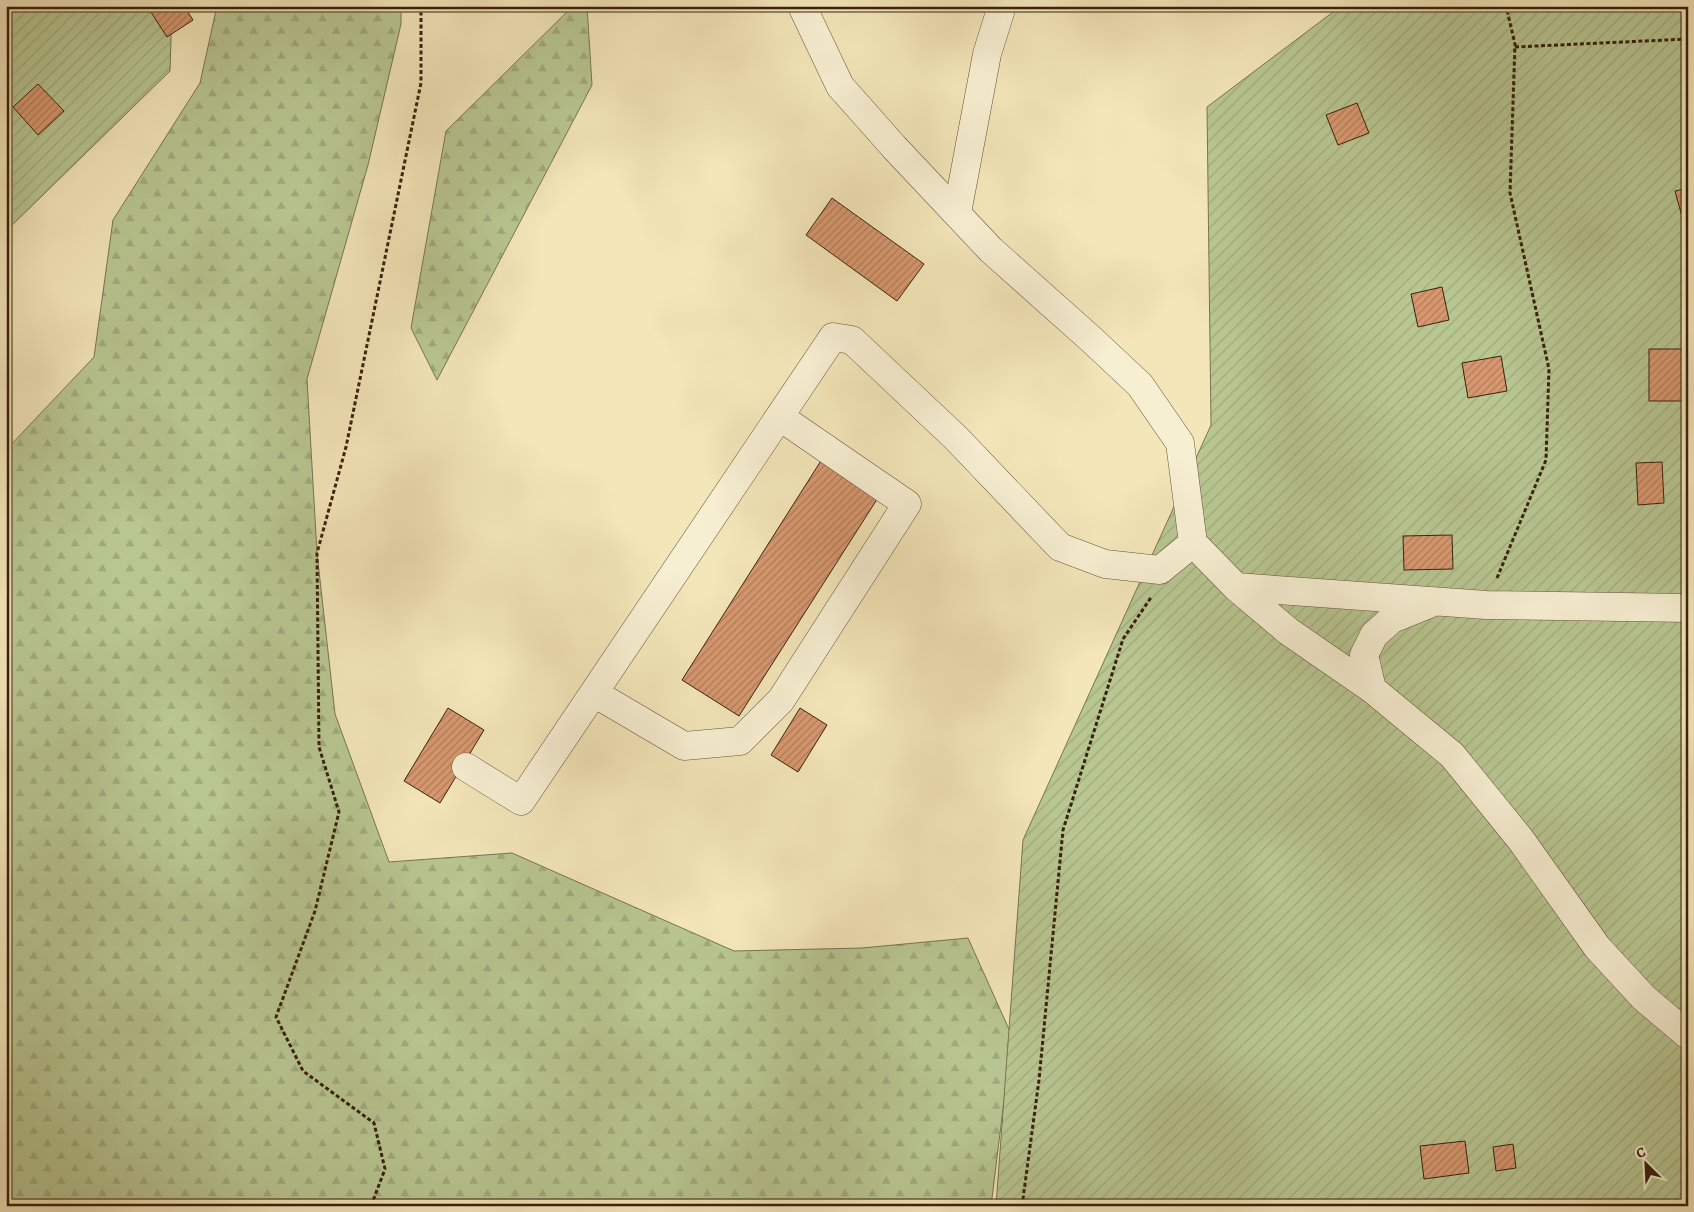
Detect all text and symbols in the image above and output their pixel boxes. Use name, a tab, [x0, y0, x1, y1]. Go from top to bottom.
north arrow	[1622, 1140, 1672, 1190]
text: С	[1633, 1142, 1649, 1163]

